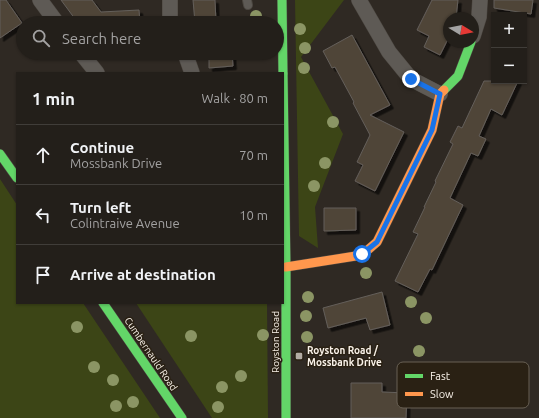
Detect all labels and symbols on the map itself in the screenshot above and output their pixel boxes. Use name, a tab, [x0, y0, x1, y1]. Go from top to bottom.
north arrow	[443, 12, 479, 48]
route end	[402, 70, 420, 88]
route start	[353, 245, 371, 263]
street label: Royston Road	[270, 311, 281, 373]
street label: Cumbernauld Road	[122, 315, 180, 393]
place label: Royston Road / Mossbank Drive	[307, 345, 382, 368]
marker: Royston Road / Mossbank Drive	[294, 351, 304, 361]
legend	[397, 362, 529, 408]
text: Fast	[430, 370, 451, 382]
text: Slow	[430, 388, 454, 400]

